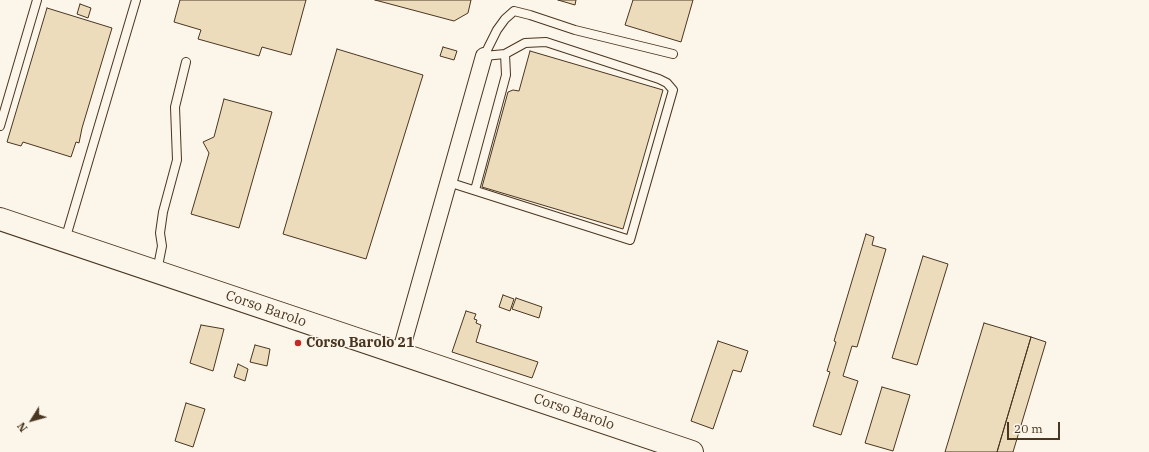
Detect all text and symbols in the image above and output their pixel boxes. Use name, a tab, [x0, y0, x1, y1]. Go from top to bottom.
street label: Corso Barolo	[223, 287, 309, 331]
place label: Corso Barolo 21	[306, 335, 414, 351]
marker: Corso Barolo 21	[293, 338, 303, 348]
street label: Corso Barolo	[531, 390, 617, 434]
north arrow	[12, 400, 52, 440]
scale bar	[1009, 414, 1062, 440]
text: N	[14, 420, 31, 435]
text: 20 m	[1014, 421, 1043, 436]

